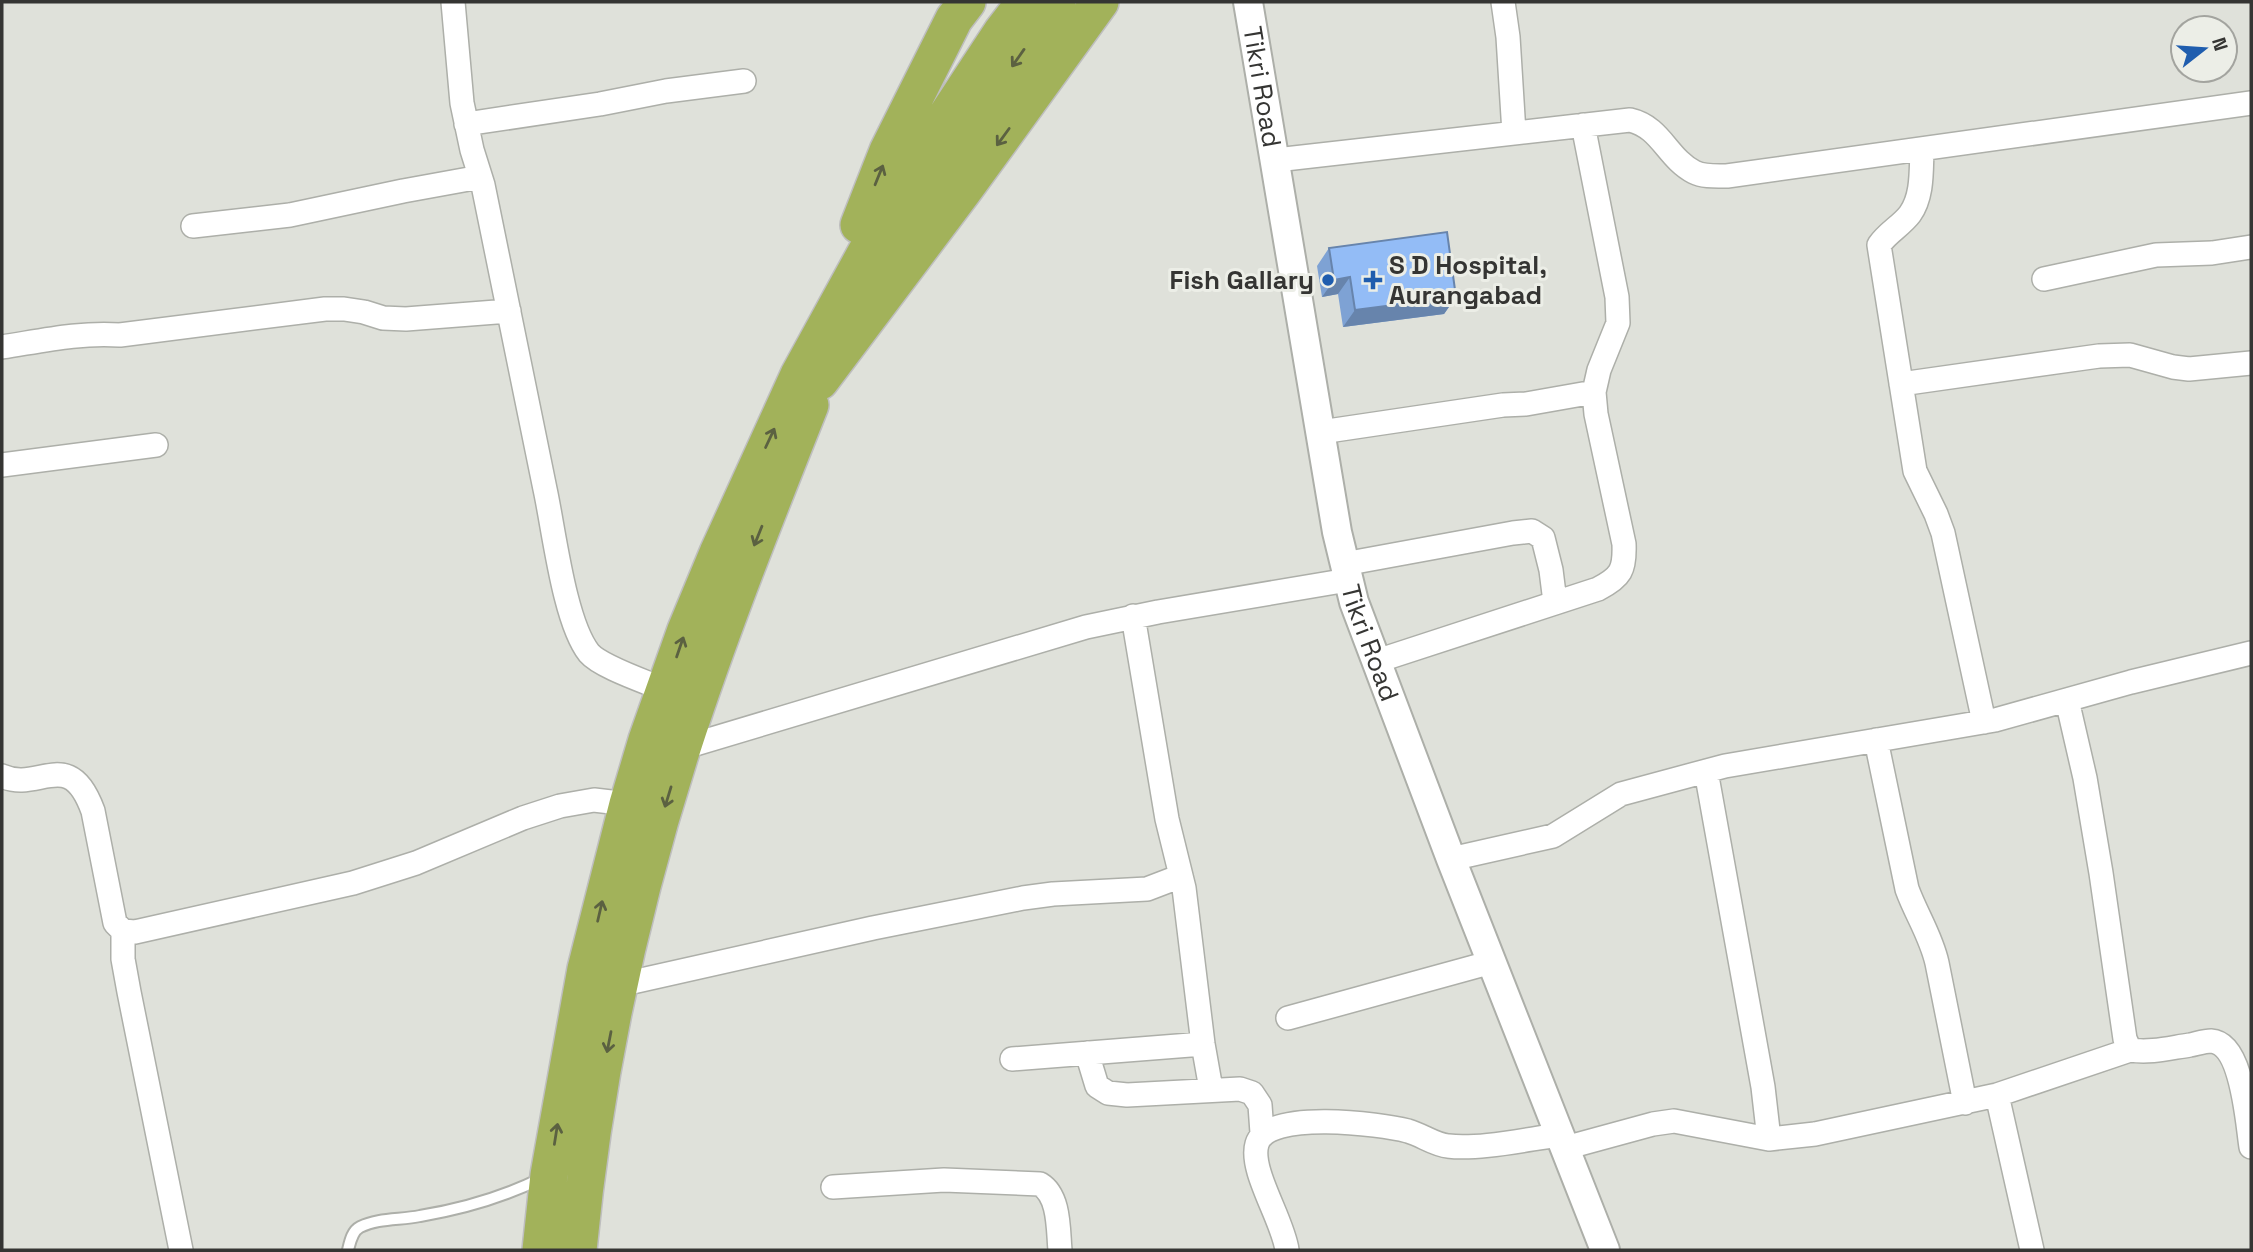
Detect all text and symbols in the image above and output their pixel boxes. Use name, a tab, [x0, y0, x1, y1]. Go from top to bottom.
north arrow	[2169, 14, 2239, 84]
street label: Tikri Road	[1235, 24, 1289, 150]
text: N	[2206, 34, 2234, 54]
one-way arrow	[1011, 48, 1025, 67]
one-way arrow	[996, 127, 1011, 146]
one-way arrow	[873, 165, 886, 187]
place label: S D Hospital, Aurangabad	[1389, 248, 1547, 312]
place label: Fish Gallary	[1170, 263, 1314, 297]
marker: S D Hospital, Aurangabad	[1363, 270, 1383, 290]
marker: Fish Gallary	[1320, 272, 1336, 288]
one-way arrow	[764, 427, 777, 449]
one-way arrow	[751, 524, 764, 546]
street label: Tikri Road	[1333, 581, 1407, 706]
one-way arrow	[675, 636, 687, 658]
one-way arrow	[660, 786, 673, 808]
one-way arrow	[593, 900, 607, 923]
one-way arrow	[601, 1030, 615, 1053]
one-way arrow	[550, 1123, 563, 1146]

